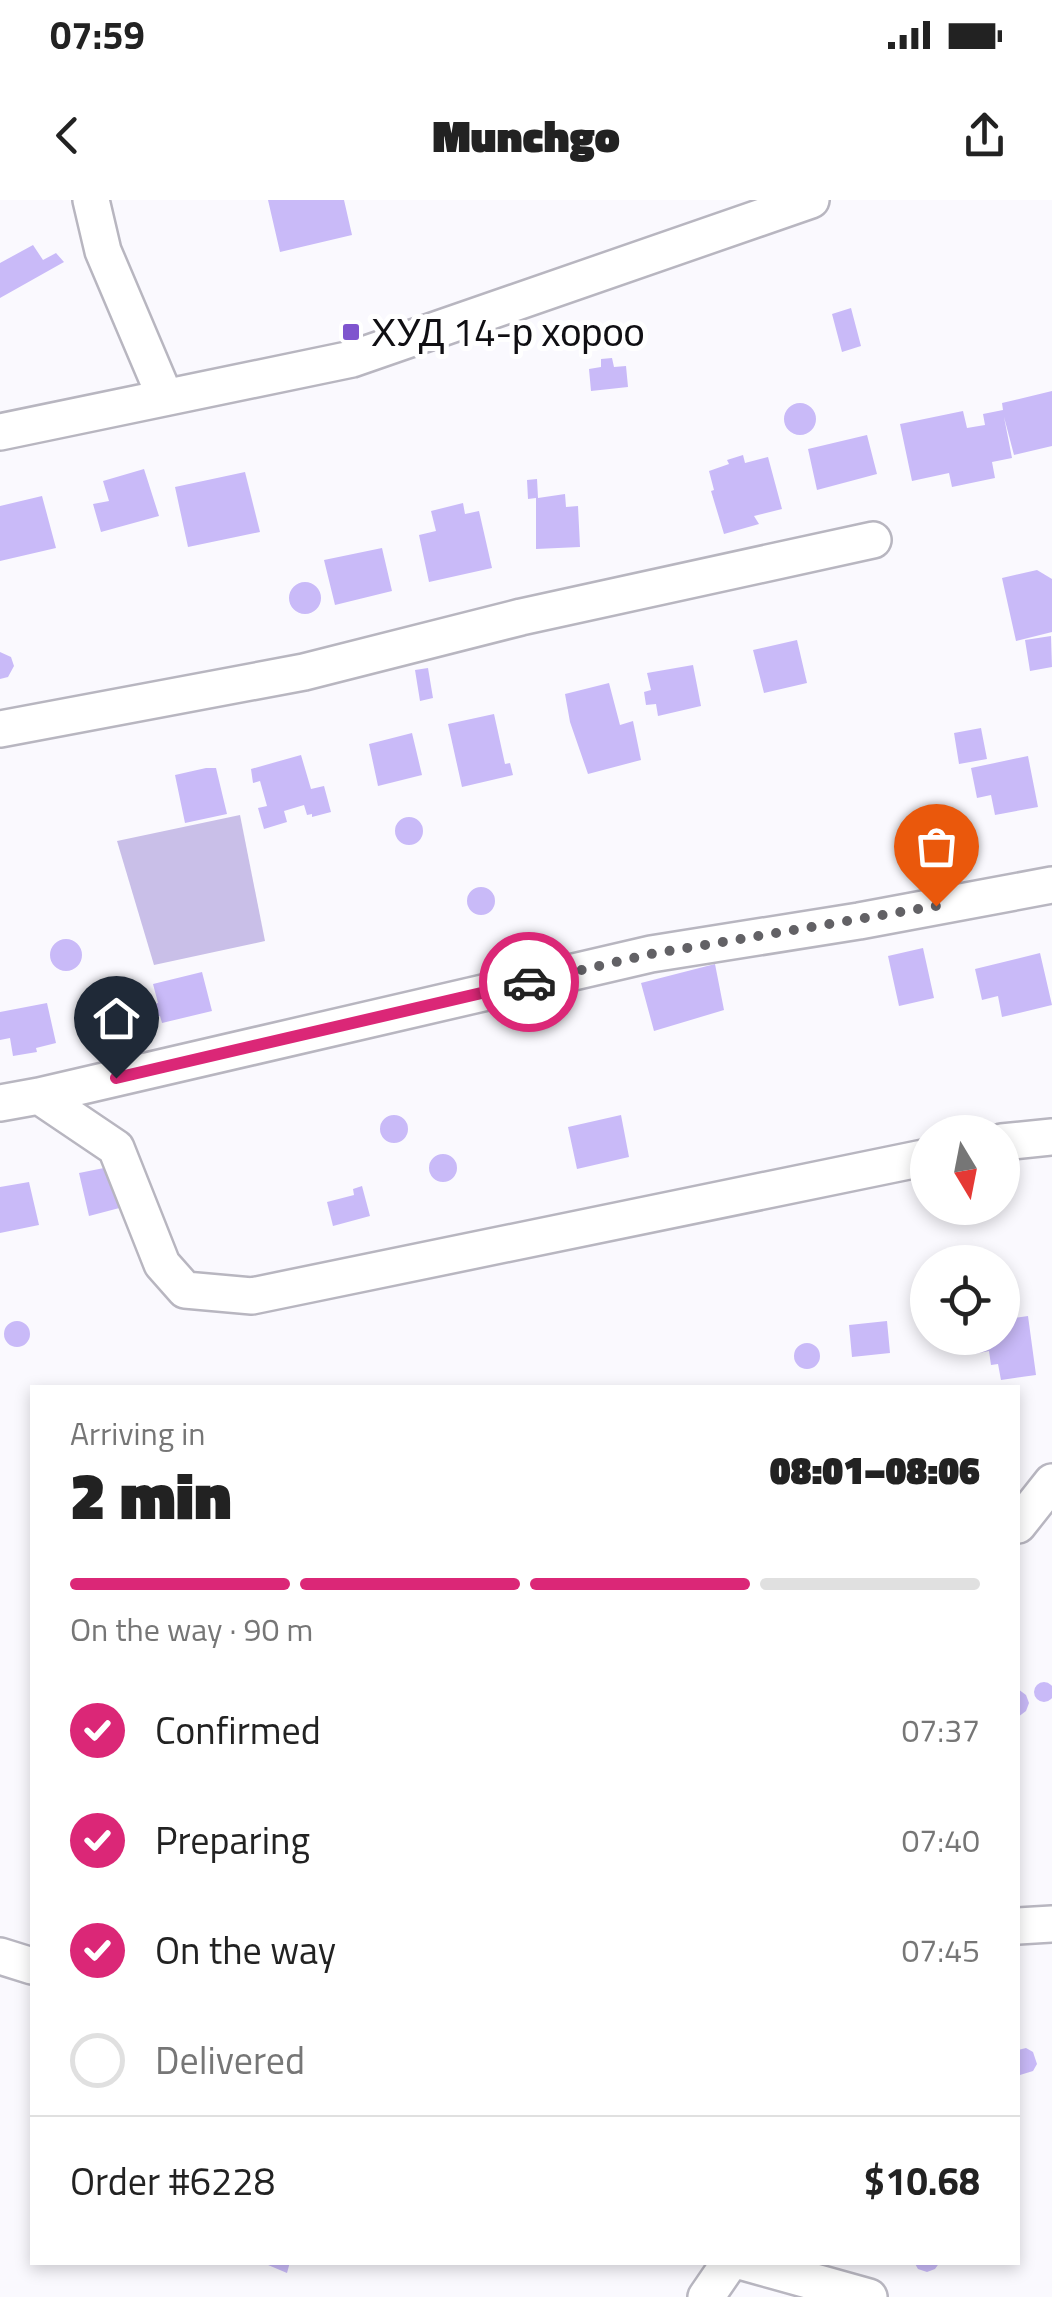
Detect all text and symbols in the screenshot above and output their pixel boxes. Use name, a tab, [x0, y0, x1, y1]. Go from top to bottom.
text: 07:59	[50, 6, 145, 64]
text: Munchgo	[432, 101, 620, 169]
icon: back	[40, 108, 95, 163]
icon: share	[957, 108, 1012, 163]
place label: ХУД 14-р хороо	[371, 303, 645, 361]
marker: ХУД 14-р хороо	[340, 321, 362, 343]
pin	[894, 804, 979, 907]
icon: bag	[909, 819, 964, 874]
courier	[479, 932, 579, 1032]
icon: car	[502, 955, 557, 1010]
pin	[74, 976, 159, 1079]
icon: home	[89, 991, 144, 1046]
north arrow	[910, 1115, 1020, 1225]
map controls	[910, 1115, 1020, 1355]
button: locate	[910, 1245, 1020, 1355]
text: Arriving in	[70, 1409, 206, 1457]
text: 08:01–08:06	[770, 1441, 980, 1499]
text: 2 min	[70, 1445, 231, 1544]
text: On the way · 90 m	[70, 1605, 313, 1653]
text: Confirmed	[155, 1701, 321, 1759]
icon: check	[70, 1703, 125, 1758]
text: 07:37	[901, 1706, 980, 1754]
text: Preparing	[155, 1811, 310, 1869]
icon: check	[70, 1813, 125, 1868]
text: 07:40	[901, 1816, 980, 1864]
text: On the way	[155, 1921, 336, 1979]
icon: check	[70, 1923, 125, 1978]
text: 07:45	[901, 1926, 980, 1974]
text: Delivered	[155, 2031, 305, 2089]
text: Order #6228	[70, 2152, 275, 2210]
text: $10.68	[864, 2152, 980, 2210]

